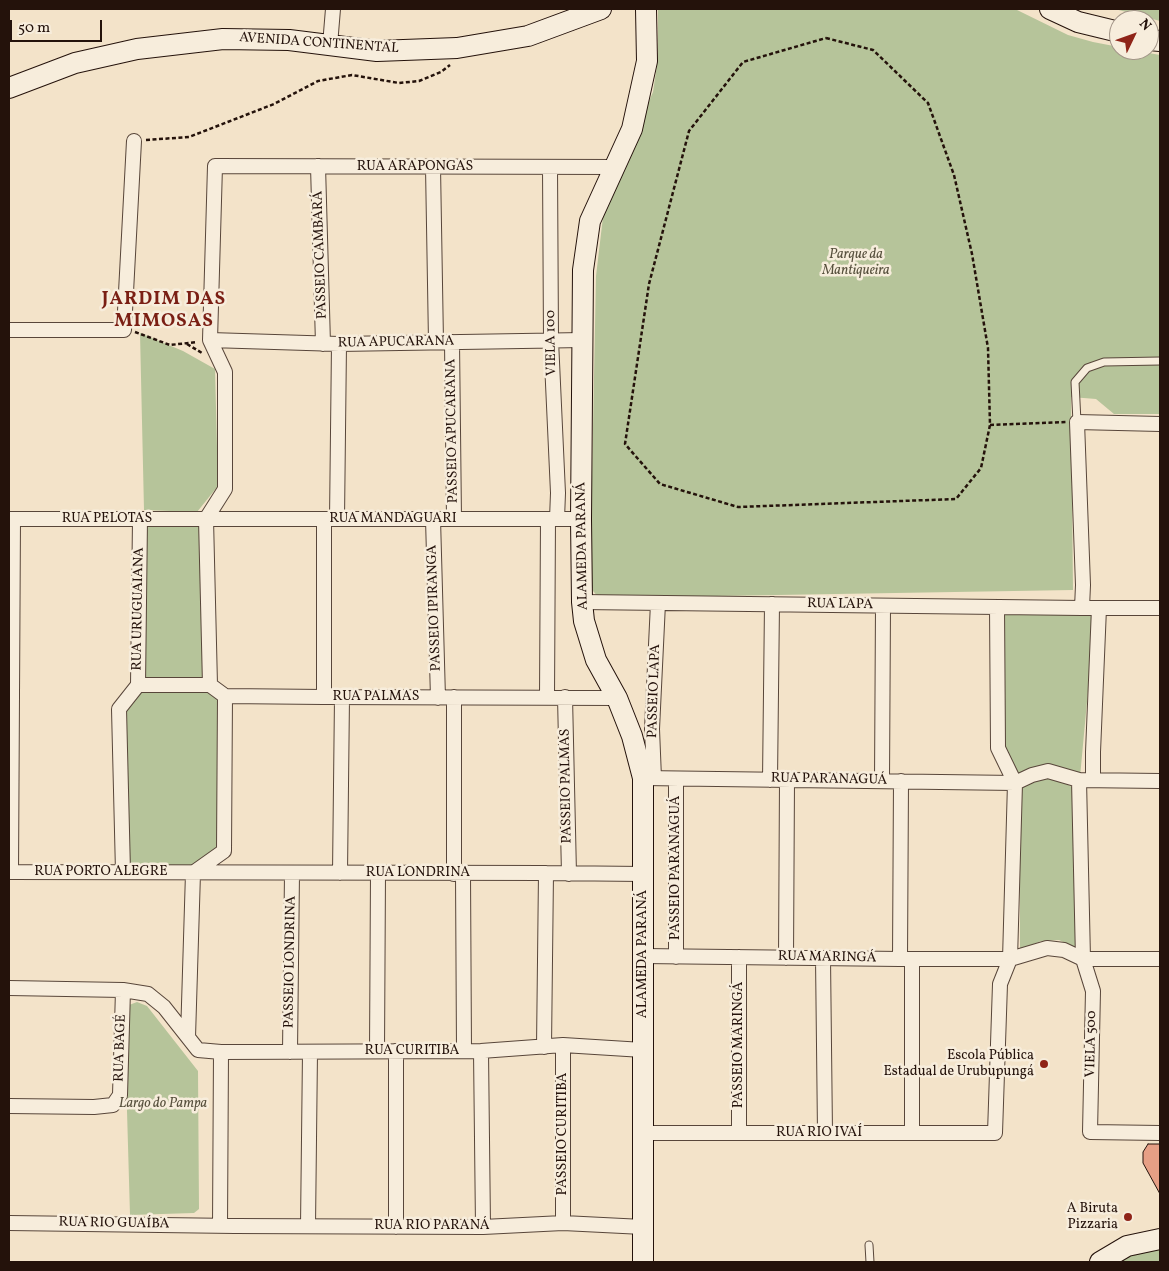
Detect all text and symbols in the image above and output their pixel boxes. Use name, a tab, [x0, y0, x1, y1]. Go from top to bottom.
scale bar	[12, 10, 105, 42]
north arrow	[1109, 10, 1159, 60]
text: N	[1134, 15, 1155, 35]
text: 50 m	[18, 18, 50, 39]
street label: AVENIDA CONTINENTAL	[239, 30, 399, 58]
street label: RUA ARAPONGAS	[357, 159, 473, 175]
street label: PASSEIO CAMBARÁ	[310, 191, 332, 319]
park label: Parque da Mantiqueira	[822, 247, 890, 280]
district label: JARDIM DAS MIMOSAS	[101, 290, 227, 334]
street label: VIELA 100	[543, 310, 561, 376]
street label: RUA APUCARANA	[338, 334, 454, 352]
street label: PASSEIO APUCARANA	[443, 359, 463, 503]
street label: ALAMEDA PARANÁ	[573, 482, 593, 610]
street label: RUA PELOTAS	[62, 511, 152, 527]
street label: RUA MANDAGUARI	[329, 511, 457, 527]
street label: PASSEIO IPIRANGA	[424, 544, 446, 672]
street label: RUA URUGUAIANA	[130, 547, 148, 671]
street label: RUA LAPA	[807, 596, 873, 614]
street label: PASSEIO LAPA	[645, 644, 665, 738]
street label: RUA PALMAS	[333, 689, 419, 705]
street label: PASSEIO PALMAS	[558, 728, 576, 844]
street label: RUA PARANAGUÁ	[771, 771, 887, 789]
street label: PASSEIO PARANAGUÁ	[668, 796, 684, 940]
street label: RUA PORTO ALEGRE	[34, 864, 168, 880]
street label: RUA LONDRINA	[366, 865, 470, 881]
street label: ALAMEDA PARANÁ	[635, 890, 651, 1018]
street label: PASSEIO LONDRINA	[281, 896, 301, 1028]
street label: RUA MARINGÁ	[778, 949, 876, 967]
street label: PASSEIO MARINGÁ	[731, 982, 747, 1108]
street label: VIELA 500	[1083, 1010, 1101, 1078]
street label: RUA BAGÉ	[111, 1014, 131, 1082]
street label: RUA CURITIBA	[365, 1043, 459, 1059]
place label: Escola Pública Estadual de Urubupungá	[883, 1048, 1034, 1080]
marker: Escola Pública Estadual de Urubupungá	[1038, 1058, 1050, 1070]
street label: PASSEIO CURITIBA	[555, 1073, 571, 1195]
park label: Largo do Pampa	[119, 1096, 207, 1112]
street label: RUA RIO IVAÍ	[776, 1125, 862, 1141]
place label: A Biruta Pizzaria	[1067, 1201, 1118, 1234]
marker: A Biruta Pizzaria	[1122, 1211, 1134, 1223]
street label: RUA RIO GUAÍBA	[58, 1215, 170, 1233]
street label: RUA RIO PARANÁ	[374, 1218, 490, 1234]

